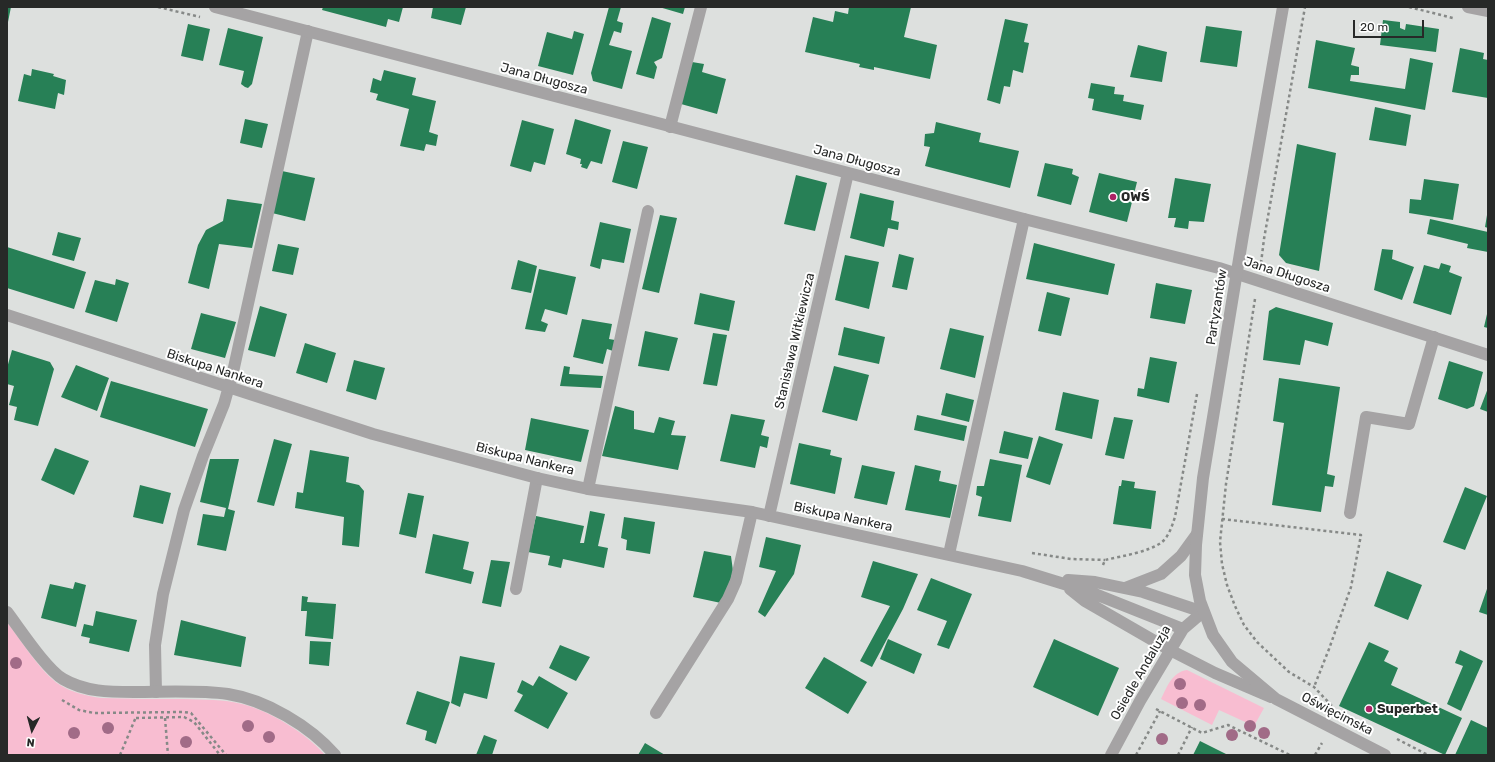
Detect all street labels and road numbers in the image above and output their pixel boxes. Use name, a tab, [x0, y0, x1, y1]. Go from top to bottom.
street label: Jana Długosza	[499, 60, 589, 98]
street label: Jana Długosza	[812, 142, 902, 180]
street label: Jana Długosza	[1242, 254, 1332, 296]
street label: Partyzantów	[1203, 268, 1231, 346]
street label: Stanisława Witkiewicza	[772, 271, 818, 411]
street label: Biskupa Nankera	[165, 346, 265, 392]
street label: Biskupa Nankera	[474, 439, 576, 479]
street label: Biskupa Nankera	[792, 499, 894, 535]
street label: Osiedle Andaluzja	[1108, 623, 1174, 723]
street label: Oświęcimska	[1299, 689, 1375, 739]

